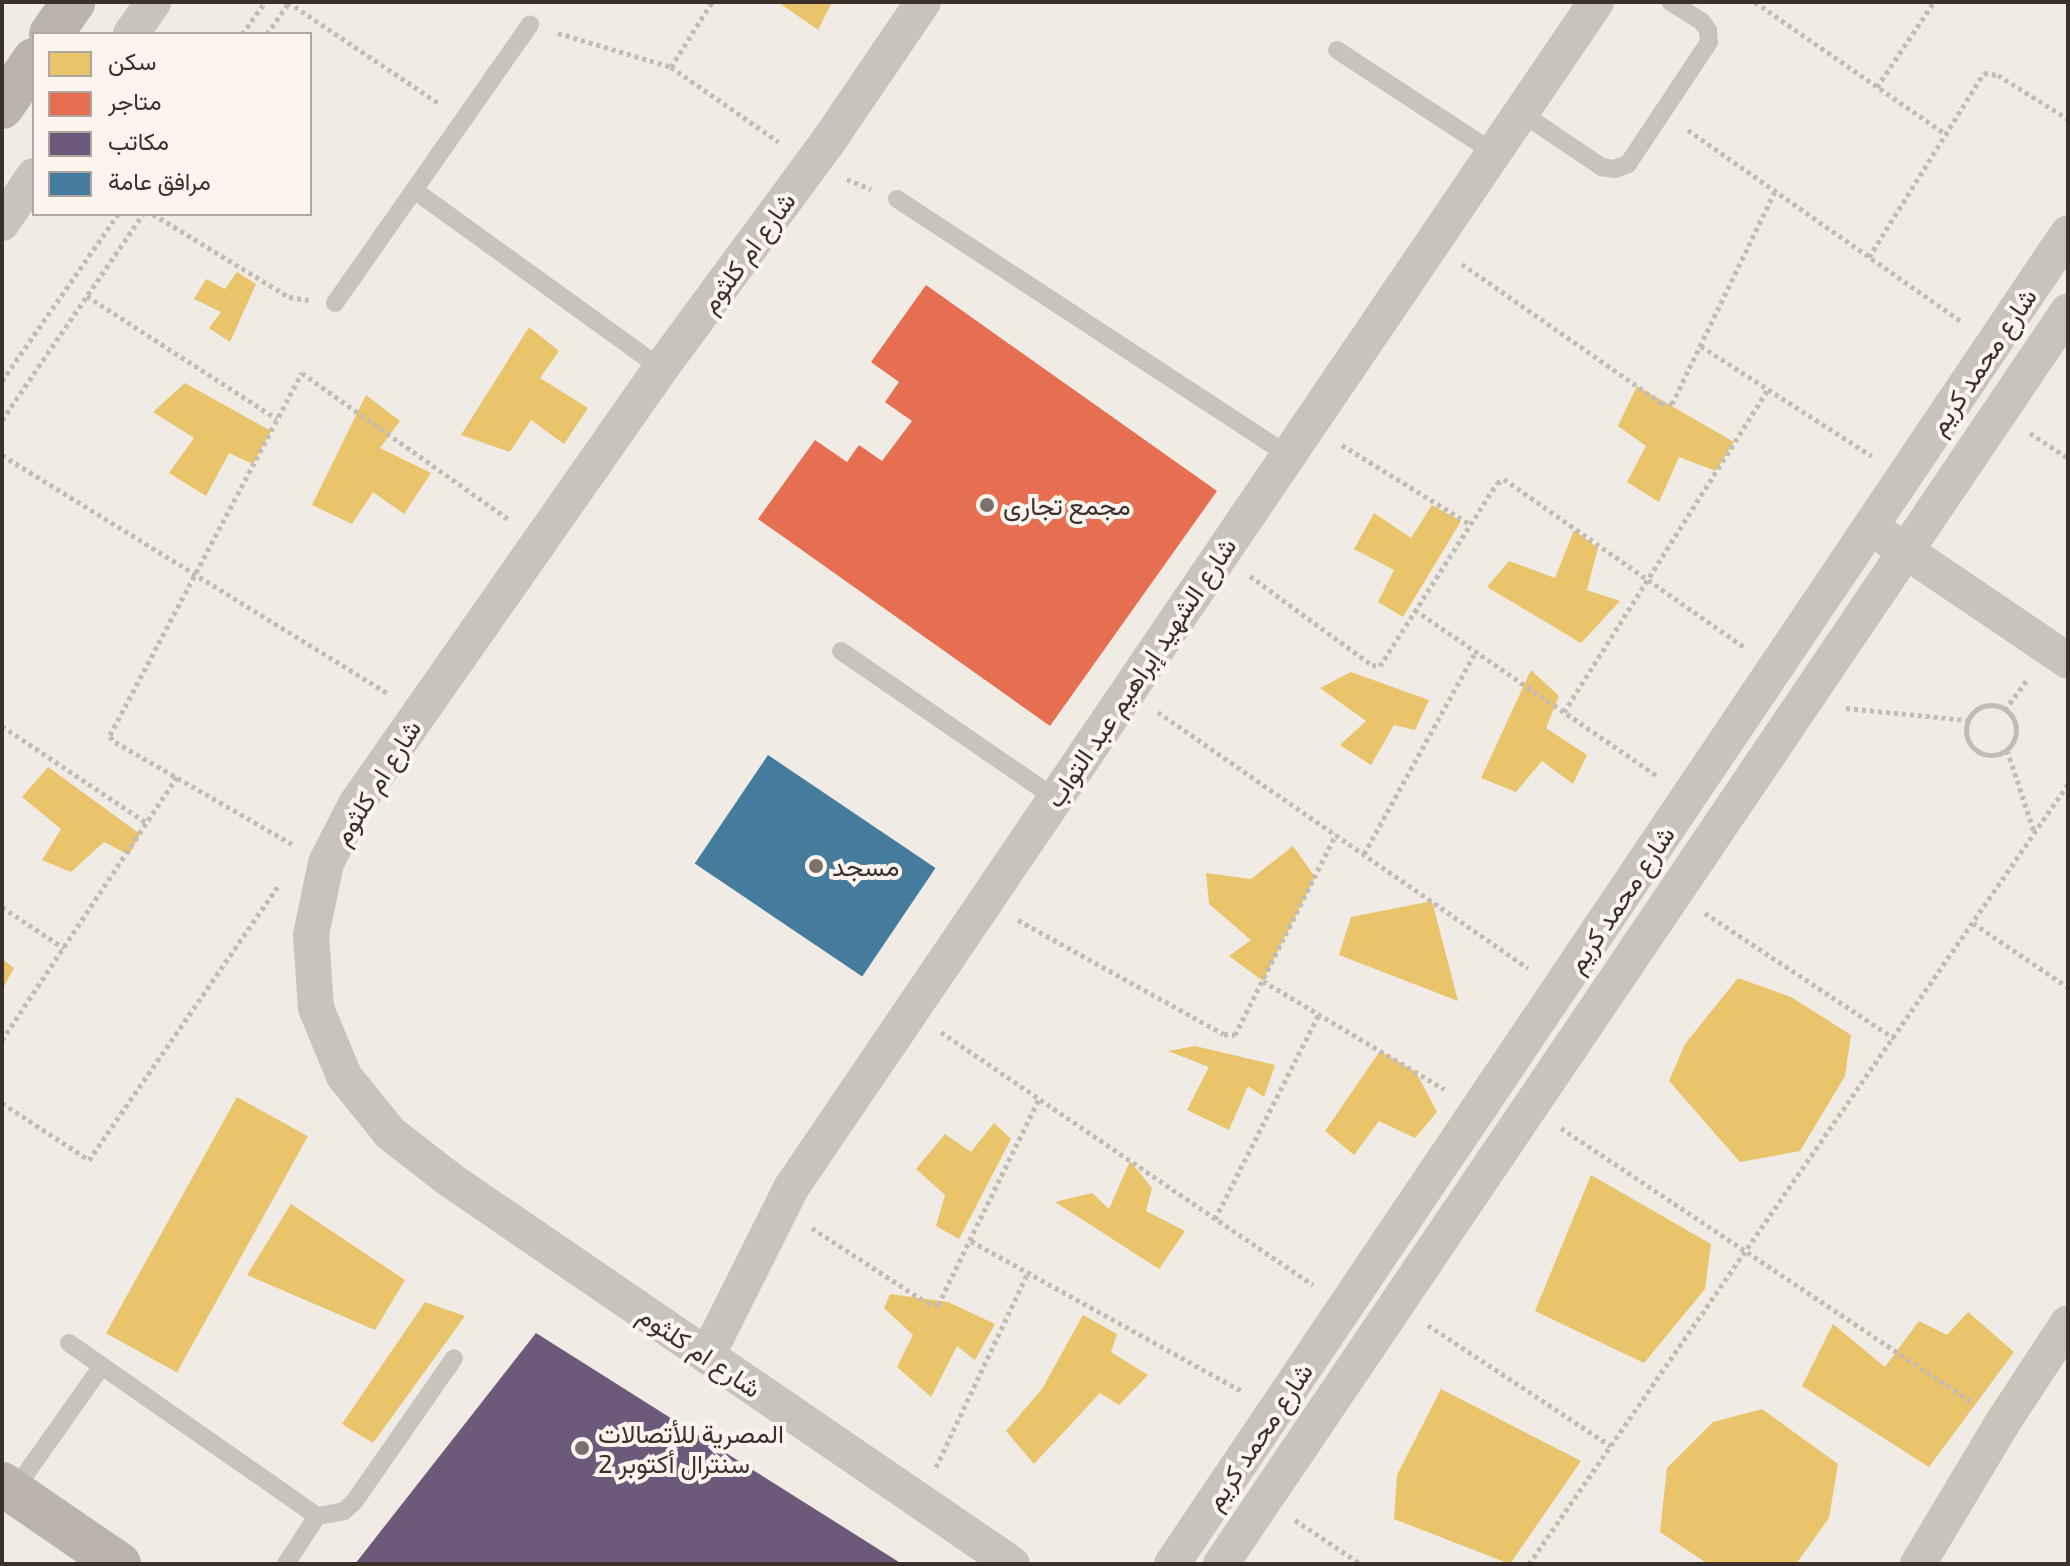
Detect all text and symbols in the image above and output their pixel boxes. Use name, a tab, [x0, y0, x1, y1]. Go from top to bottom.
legend	[32, 32, 312, 216]
text: سكن	[108, 46, 157, 75]
text: متاجر	[108, 86, 162, 115]
text: مكاتب	[108, 126, 169, 155]
text: مرافق عامة	[108, 166, 211, 195]
street label: شارع ام كلثوم	[693, 186, 801, 318]
street label: شارع محمد كريم	[1921, 282, 2043, 440]
place label: مجمع تجارى	[1003, 489, 1131, 521]
marker: مجمع تجارى	[978, 496, 996, 514]
street label: شارع الشهيد إبراهيم عبد التواب	[1038, 531, 1242, 813]
street label: شارع ام كلثوم	[325, 714, 427, 850]
street label: شارع محمد كريم	[1559, 820, 1681, 978]
place label: مسجد	[832, 850, 899, 882]
marker: مسجد	[807, 857, 825, 875]
street label: شارع ام كلثوم	[633, 1298, 767, 1404]
street label: شارع محمد كريم	[1197, 1357, 1319, 1515]
place label: المصرية للأتصالات سنترال أكتوبر 2	[598, 1417, 784, 1478]
marker: المصرية للأتصالات سنترال أكتوبر 2	[573, 1439, 591, 1457]

